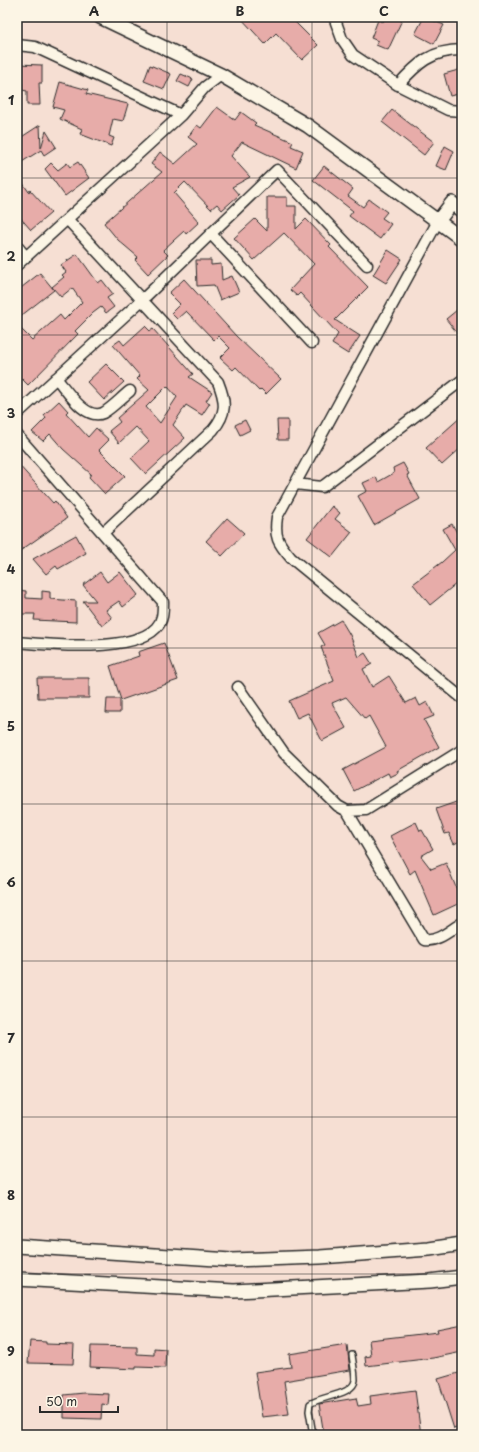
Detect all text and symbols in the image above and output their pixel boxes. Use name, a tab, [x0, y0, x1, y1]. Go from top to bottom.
text: A	[89, 1, 99, 20]
text: B	[236, 1, 245, 20]
text: C	[379, 1, 389, 20]
text: 1	[8, 90, 14, 109]
text: 2	[6, 246, 16, 265]
text: 3	[7, 403, 16, 422]
text: 4	[7, 559, 16, 578]
text: 5	[7, 716, 15, 735]
text: 6	[6, 872, 16, 891]
text: 7	[7, 1028, 15, 1047]
text: 8	[7, 1185, 15, 1204]
text: 9	[7, 1341, 15, 1360]
scale bar	[40, 1388, 118, 1414]
text: 50 m	[46, 1392, 77, 1410]

